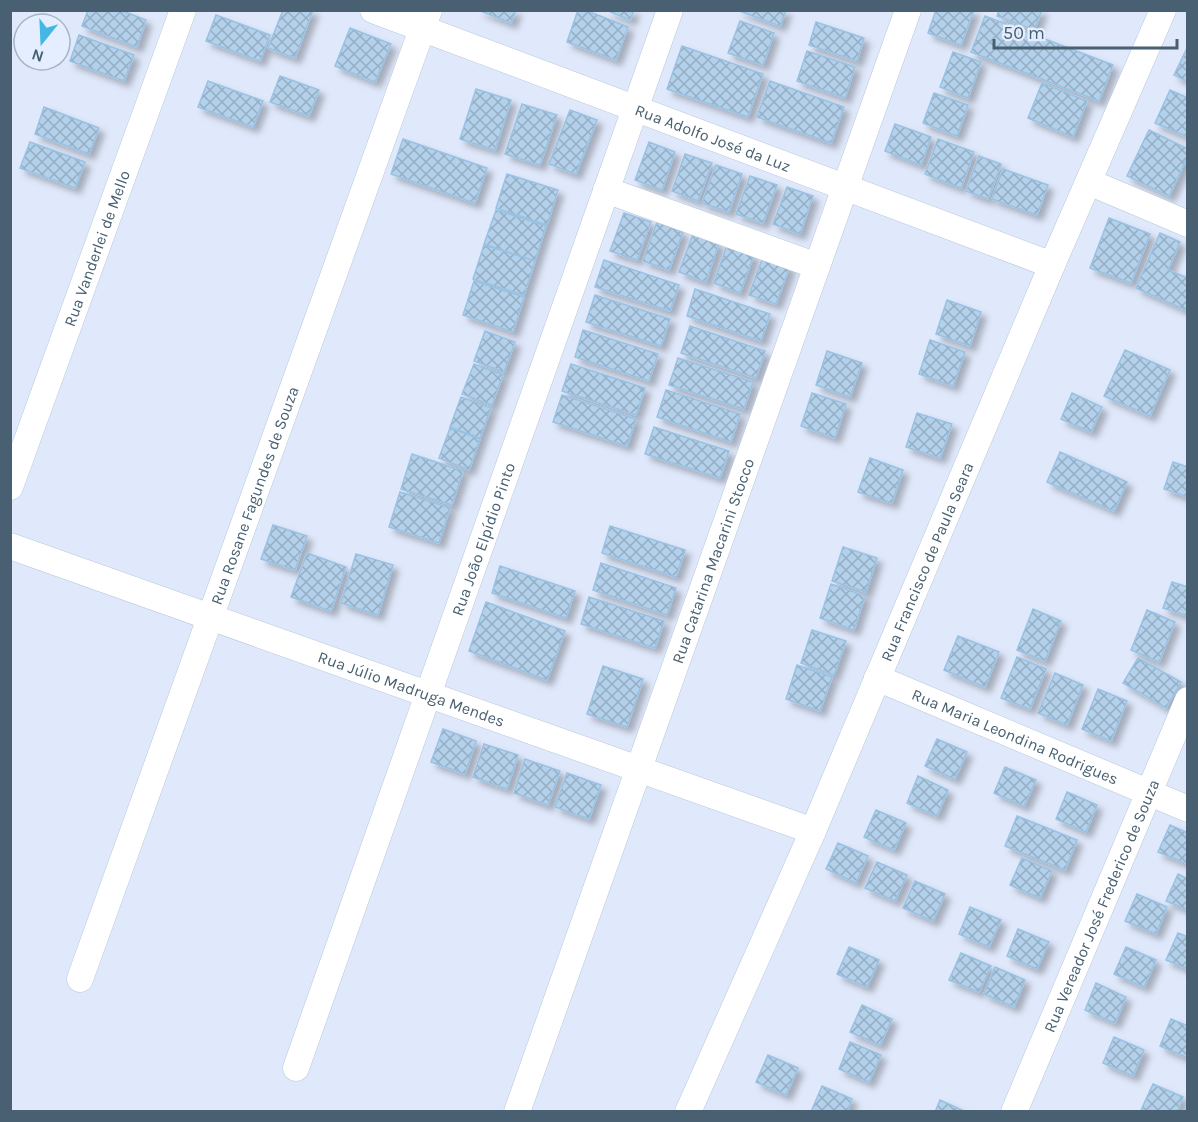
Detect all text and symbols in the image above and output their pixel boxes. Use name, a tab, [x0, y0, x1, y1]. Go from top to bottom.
north arrow	[12, 12, 72, 72]
scale bar	[994, 12, 1177, 50]
text: 50 m	[1003, 22, 1045, 44]
text: N	[29, 45, 46, 67]
street label: Rua Adolfo José da Luz	[632, 100, 793, 175]
street label: Rua Vanderlei de Mello	[60, 167, 134, 329]
street label: Rua Rosane Fagundes de Souza	[206, 384, 302, 607]
street label: Rua Catarina Macarini Stocco	[667, 455, 758, 666]
street label: Rua Francisco de Paula Seara	[876, 459, 977, 664]
street label: Rua João Elpídio Pinto	[447, 460, 519, 618]
street label: Rua Júlio Madruga Mendes	[316, 647, 507, 730]
street label: Rua Maria Leondina Rodrigues	[909, 684, 1121, 788]
street label: Rua Vereador José Frederico de Souza	[1039, 776, 1163, 1035]

